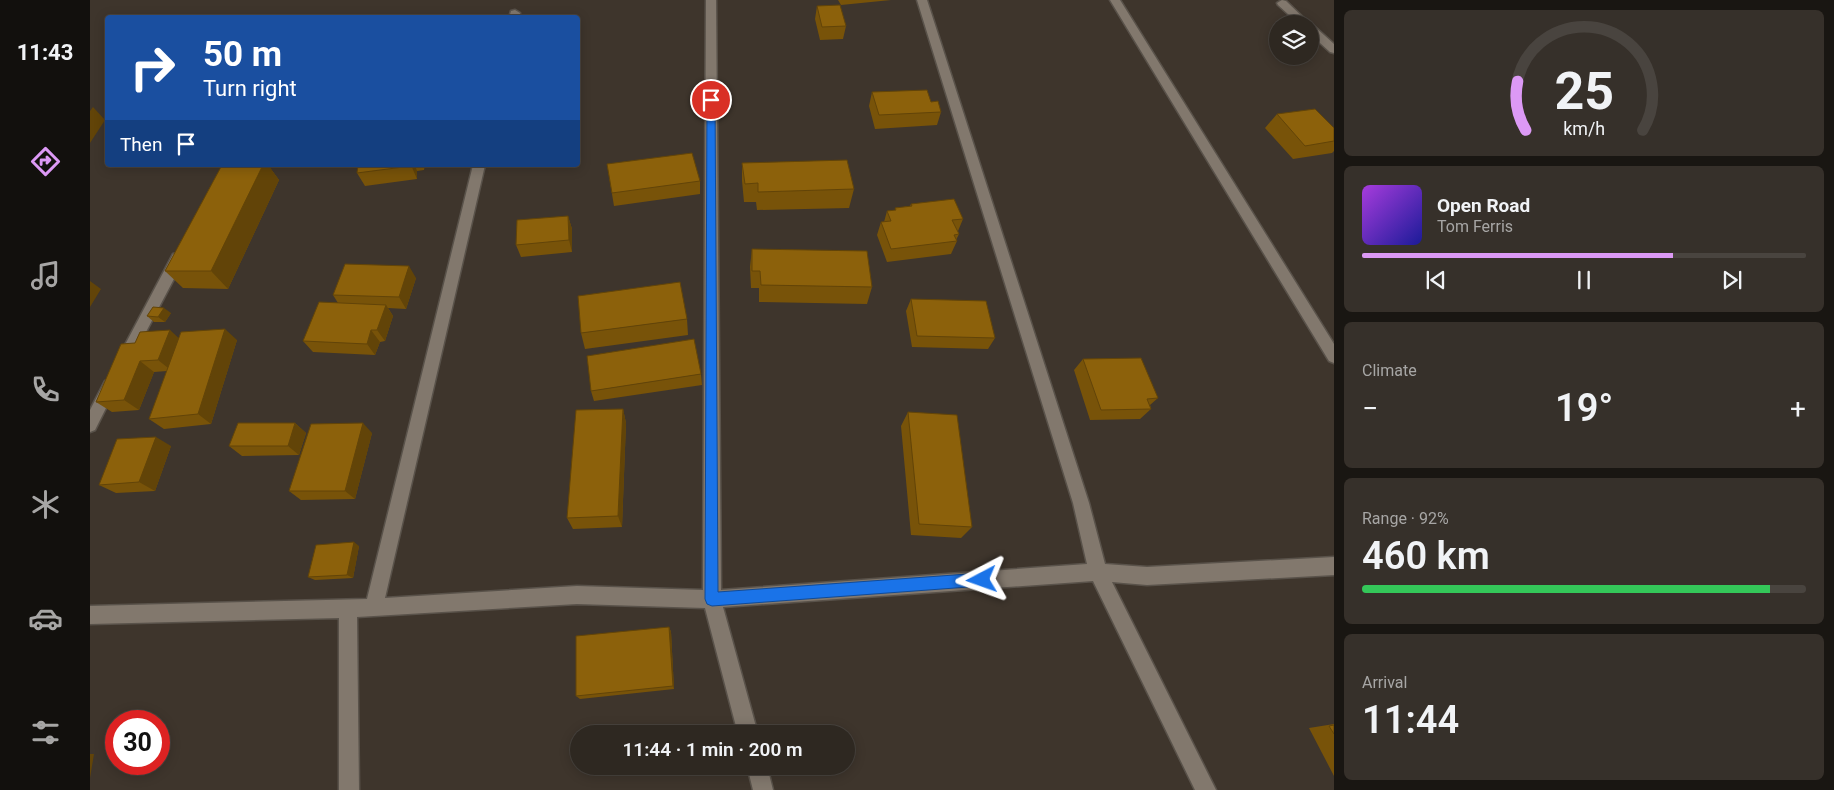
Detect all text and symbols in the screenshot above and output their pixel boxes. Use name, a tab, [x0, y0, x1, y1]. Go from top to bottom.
map controls	[1269, 15, 1319, 65]
button: layers	[1269, 15, 1319, 65]
text: 50 m	[203, 34, 282, 75]
icon: right	[120, 35, 185, 100]
text: 11:43	[17, 40, 73, 65]
text: 25	[1554, 61, 1614, 122]
text: Turn right	[203, 76, 297, 101]
pin	[690, 79, 732, 121]
icon: arrive	[697, 86, 725, 114]
text: km/h	[1563, 118, 1605, 139]
icon: arrive	[172, 130, 200, 158]
text: Then	[120, 133, 162, 156]
icon: directions	[28, 144, 63, 179]
text: Open Road	[1437, 194, 1530, 217]
text: Tom Ferris	[1437, 217, 1513, 236]
icon: music	[28, 258, 63, 293]
icon: previous	[1422, 266, 1450, 294]
icon: pause	[1570, 266, 1598, 294]
icon: next	[1718, 266, 1746, 294]
text: Climate	[1362, 361, 1417, 380]
icon: phone	[28, 372, 63, 407]
text: 19°	[1555, 386, 1613, 430]
text: −	[1362, 392, 1378, 425]
text: +	[1790, 392, 1806, 425]
icon: climate	[28, 487, 63, 522]
text: Range · 92%	[1362, 509, 1449, 528]
text: 460 km	[1362, 534, 1490, 578]
position arrow	[955, 553, 1007, 605]
icon: car	[28, 601, 63, 636]
text: Arrival	[1362, 673, 1407, 692]
text: 11:44	[1362, 698, 1459, 742]
speed limit sign: 30	[105, 710, 170, 775]
icon: filters	[28, 715, 63, 750]
text: 11:44 · 1 min · 200 m	[622, 738, 803, 761]

